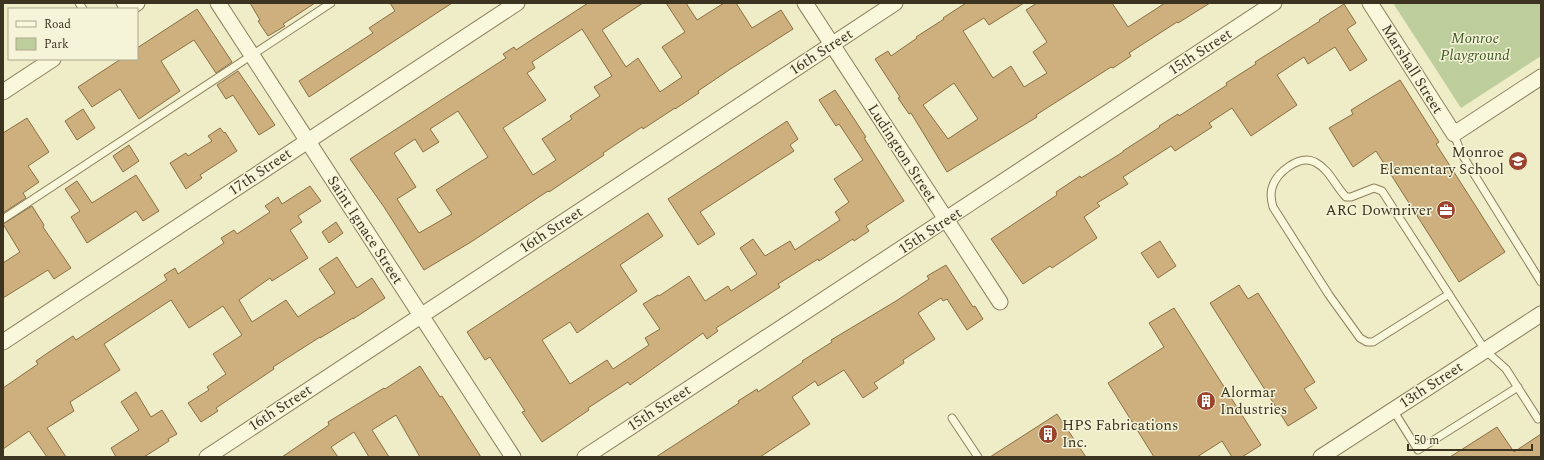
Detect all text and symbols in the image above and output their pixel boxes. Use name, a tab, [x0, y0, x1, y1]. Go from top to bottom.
legend	[8, 8, 138, 60]
text: Road	[44, 15, 71, 34]
street label: Marshall Street	[1375, 20, 1449, 118]
street label: 16th Street	[784, 23, 858, 81]
street label: 15th Street	[1163, 23, 1237, 81]
park label: Monroe Playground	[1440, 27, 1510, 67]
text: Park	[44, 35, 69, 54]
street label: Ludington Street	[862, 99, 942, 207]
place label: Monroe Elementary School	[1379, 141, 1504, 181]
street label: 17th Street	[224, 142, 296, 202]
school or university icon: Monroe Elementary School	[1507, 150, 1529, 172]
street label: Saint Ignace Street	[321, 171, 409, 289]
place label: ARC Downriver	[1325, 199, 1432, 222]
office icon: ARC Downriver	[1435, 199, 1457, 221]
street label: 16th Street	[514, 201, 588, 259]
street label: 15th Street	[893, 202, 967, 260]
street label: 13th Street	[1394, 356, 1468, 414]
street label: 16th Street	[243, 379, 317, 437]
street label: 15th Street	[622, 379, 696, 437]
place label: Alormar Industries	[1220, 381, 1288, 421]
building icon: Alormar Industries	[1195, 390, 1217, 412]
place label: HPS Fabrications Inc.	[1062, 414, 1179, 454]
building icon: HPS Fabrications Inc.	[1037, 423, 1059, 445]
scale bar	[1408, 426, 1532, 452]
text: 50 m	[1414, 431, 1439, 450]

